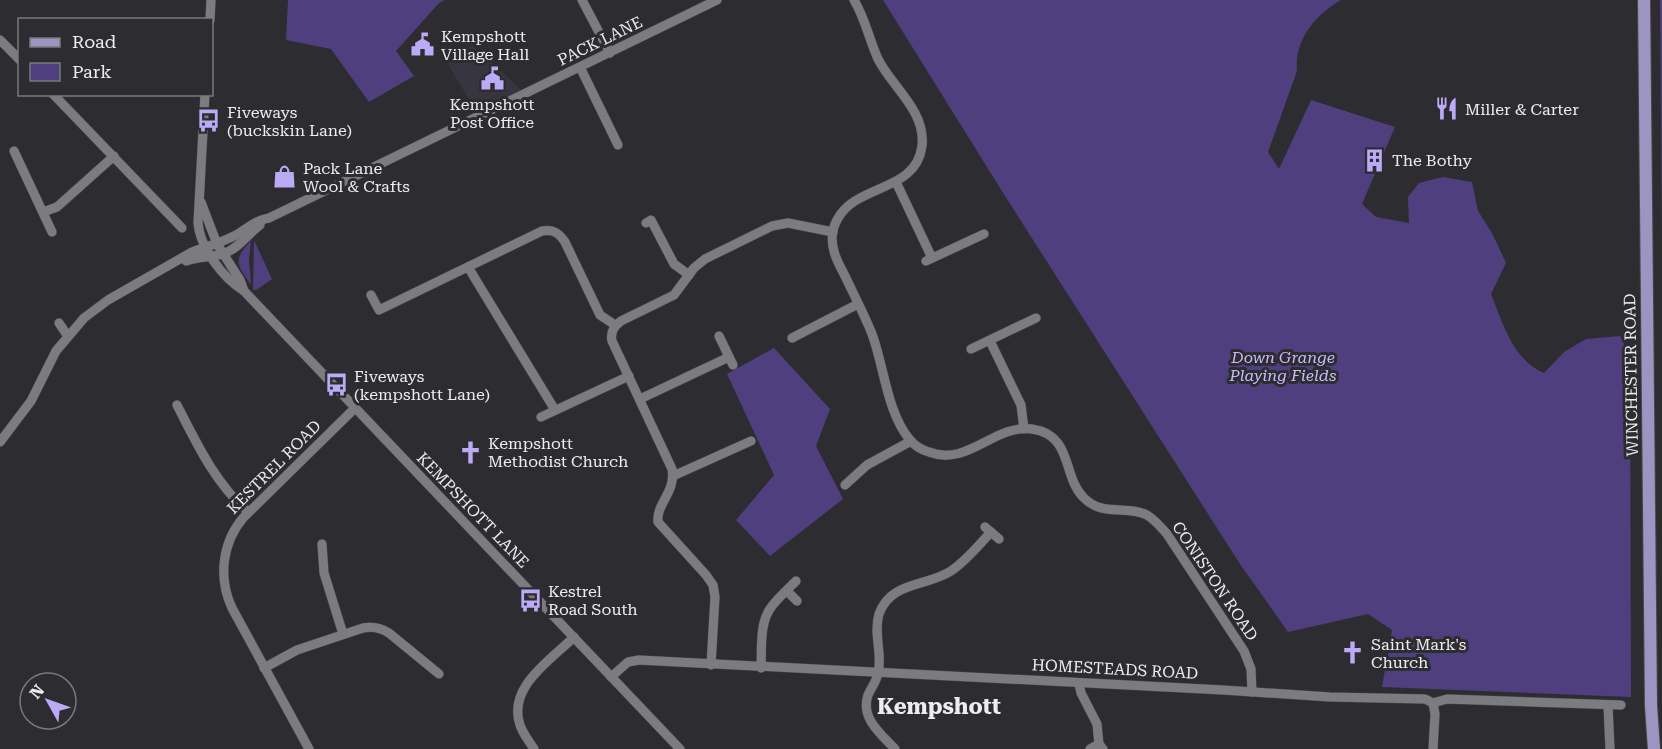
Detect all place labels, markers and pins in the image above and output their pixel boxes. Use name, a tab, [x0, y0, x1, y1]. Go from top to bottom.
place label: Kempshott Village Hall	[441, 27, 529, 64]
public building icon: Kempshott Village Hall	[410, 32, 436, 58]
public building icon: Kempshott Post Office	[479, 66, 505, 92]
place label: Kempshott Post Office	[449, 95, 535, 132]
restaurant icon: Miller & Carter	[1434, 96, 1460, 122]
place label: Miller & Carter	[1465, 100, 1579, 119]
place label: Fiveways (buckskin Lane)	[227, 103, 352, 140]
bus stop icon: Fiveways (buckskin Lane)	[196, 108, 222, 134]
building icon: The Bothy	[1361, 147, 1387, 173]
place label: The Bothy	[1392, 151, 1473, 170]
place label: Pack Lane Wool & Crafts	[303, 159, 410, 196]
shop icon: Pack Lane Wool & Crafts	[272, 164, 298, 190]
place label: Fiveways (kempshott Lane)	[354, 367, 490, 404]
bus stop icon: Fiveways (kempshott Lane)	[323, 372, 349, 398]
place label: Kempshott Methodist Church	[488, 434, 628, 471]
church icon: Kempshott Methodist Church	[457, 439, 483, 465]
place label: Kestrel Road South	[548, 582, 638, 619]
bus stop icon: Kestrel Road South	[517, 587, 543, 613]
place label: Saint Mark's Church	[1371, 635, 1467, 672]
church icon: Saint Mark's Church	[1340, 640, 1366, 666]

